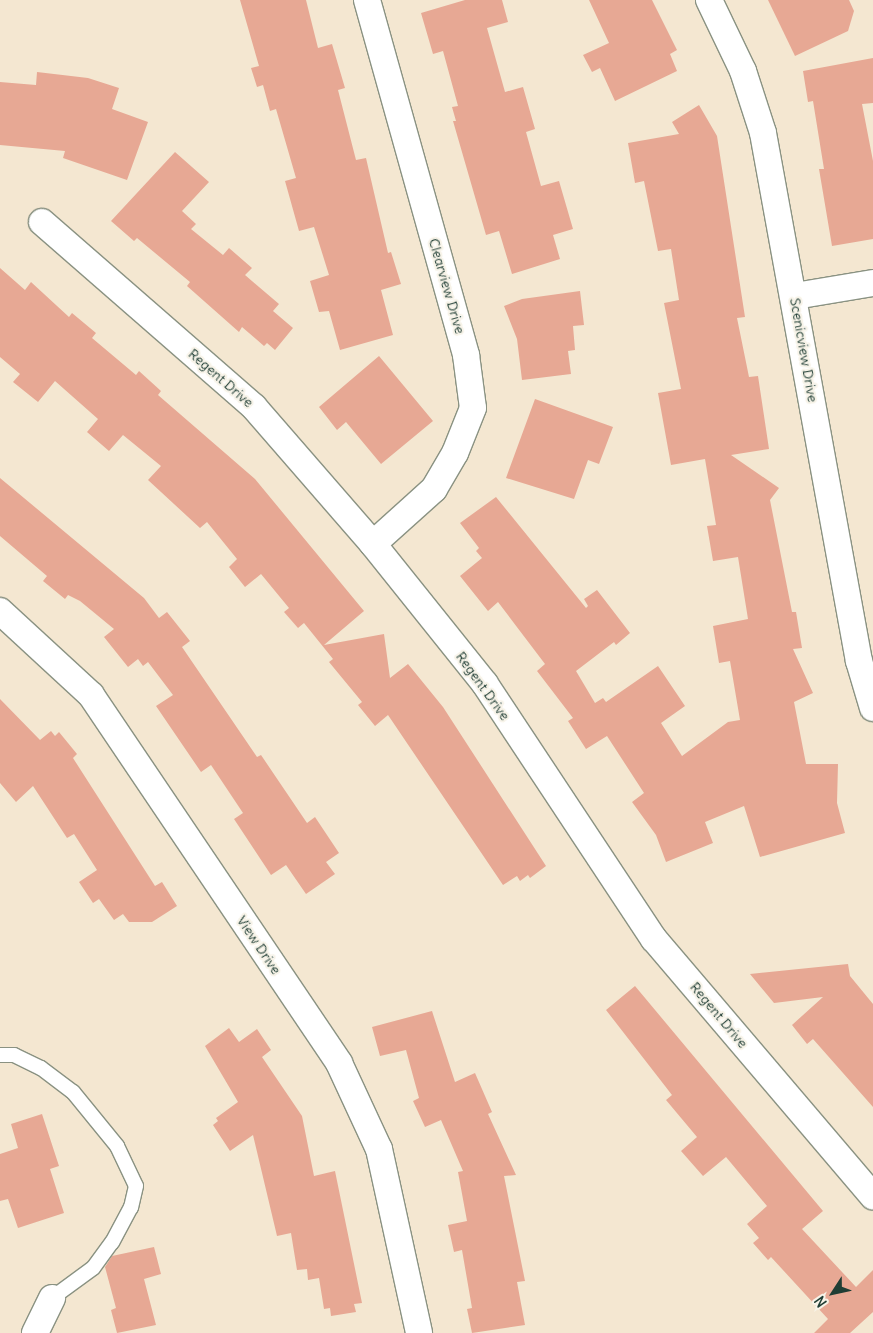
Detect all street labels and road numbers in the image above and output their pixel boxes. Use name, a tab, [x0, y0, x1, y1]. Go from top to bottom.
street label: Clearview Drive	[425, 236, 469, 336]
street label: Scenicview Drive	[787, 297, 821, 403]
street label: Regent Drive	[185, 345, 257, 411]
street label: Regent Drive	[453, 648, 513, 724]
street label: View Drive	[233, 913, 285, 977]
street label: Regent Drive	[687, 979, 751, 1051]

